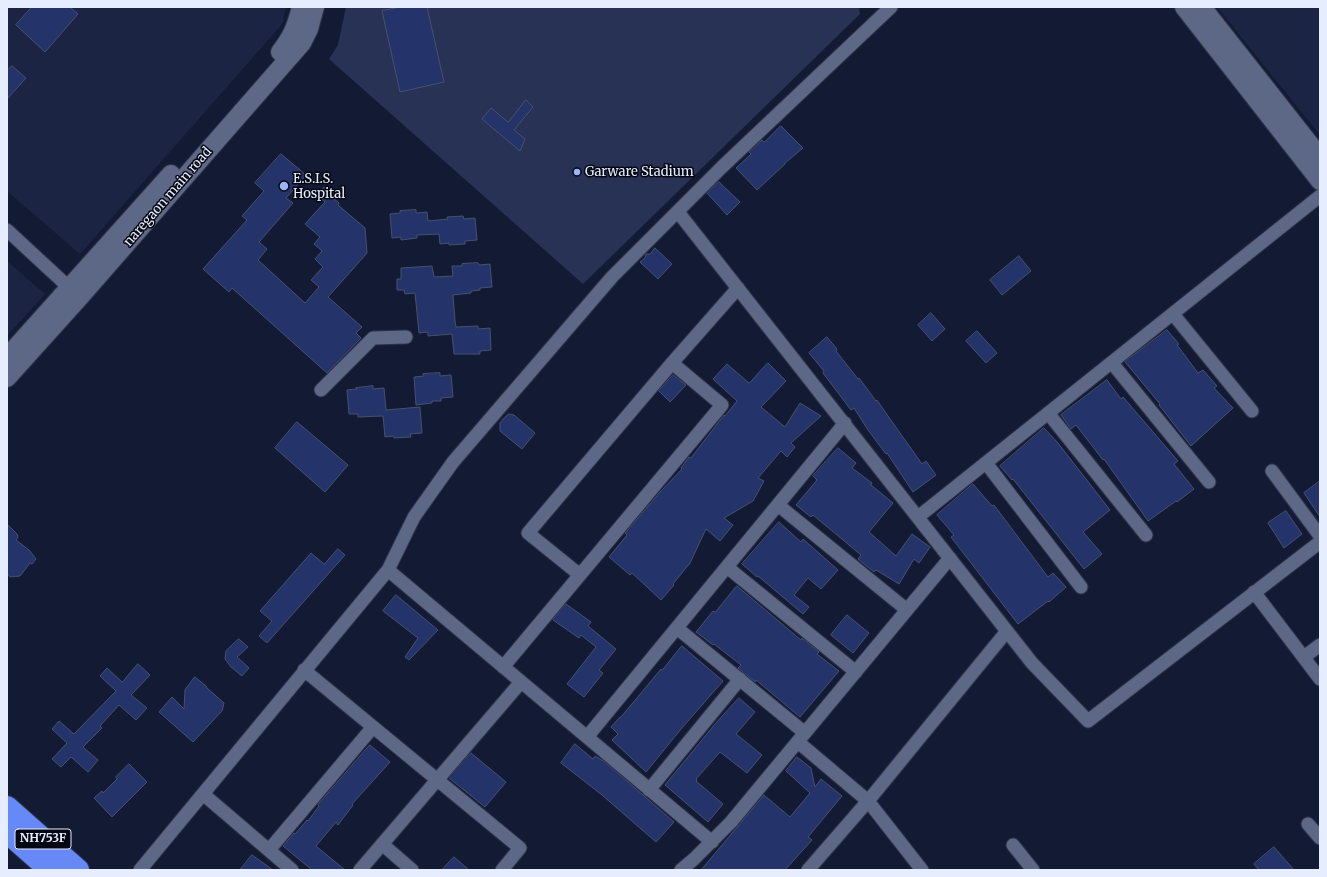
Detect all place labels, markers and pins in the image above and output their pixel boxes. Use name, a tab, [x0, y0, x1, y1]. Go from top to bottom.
place label: Garware Stadium	[585, 164, 694, 180]
marker: Garware Stadium	[572, 167, 582, 177]
place label: E.S.I.S. Hospital	[293, 171, 345, 202]
marker: E.S.I.S. Hospital	[278, 180, 290, 192]

